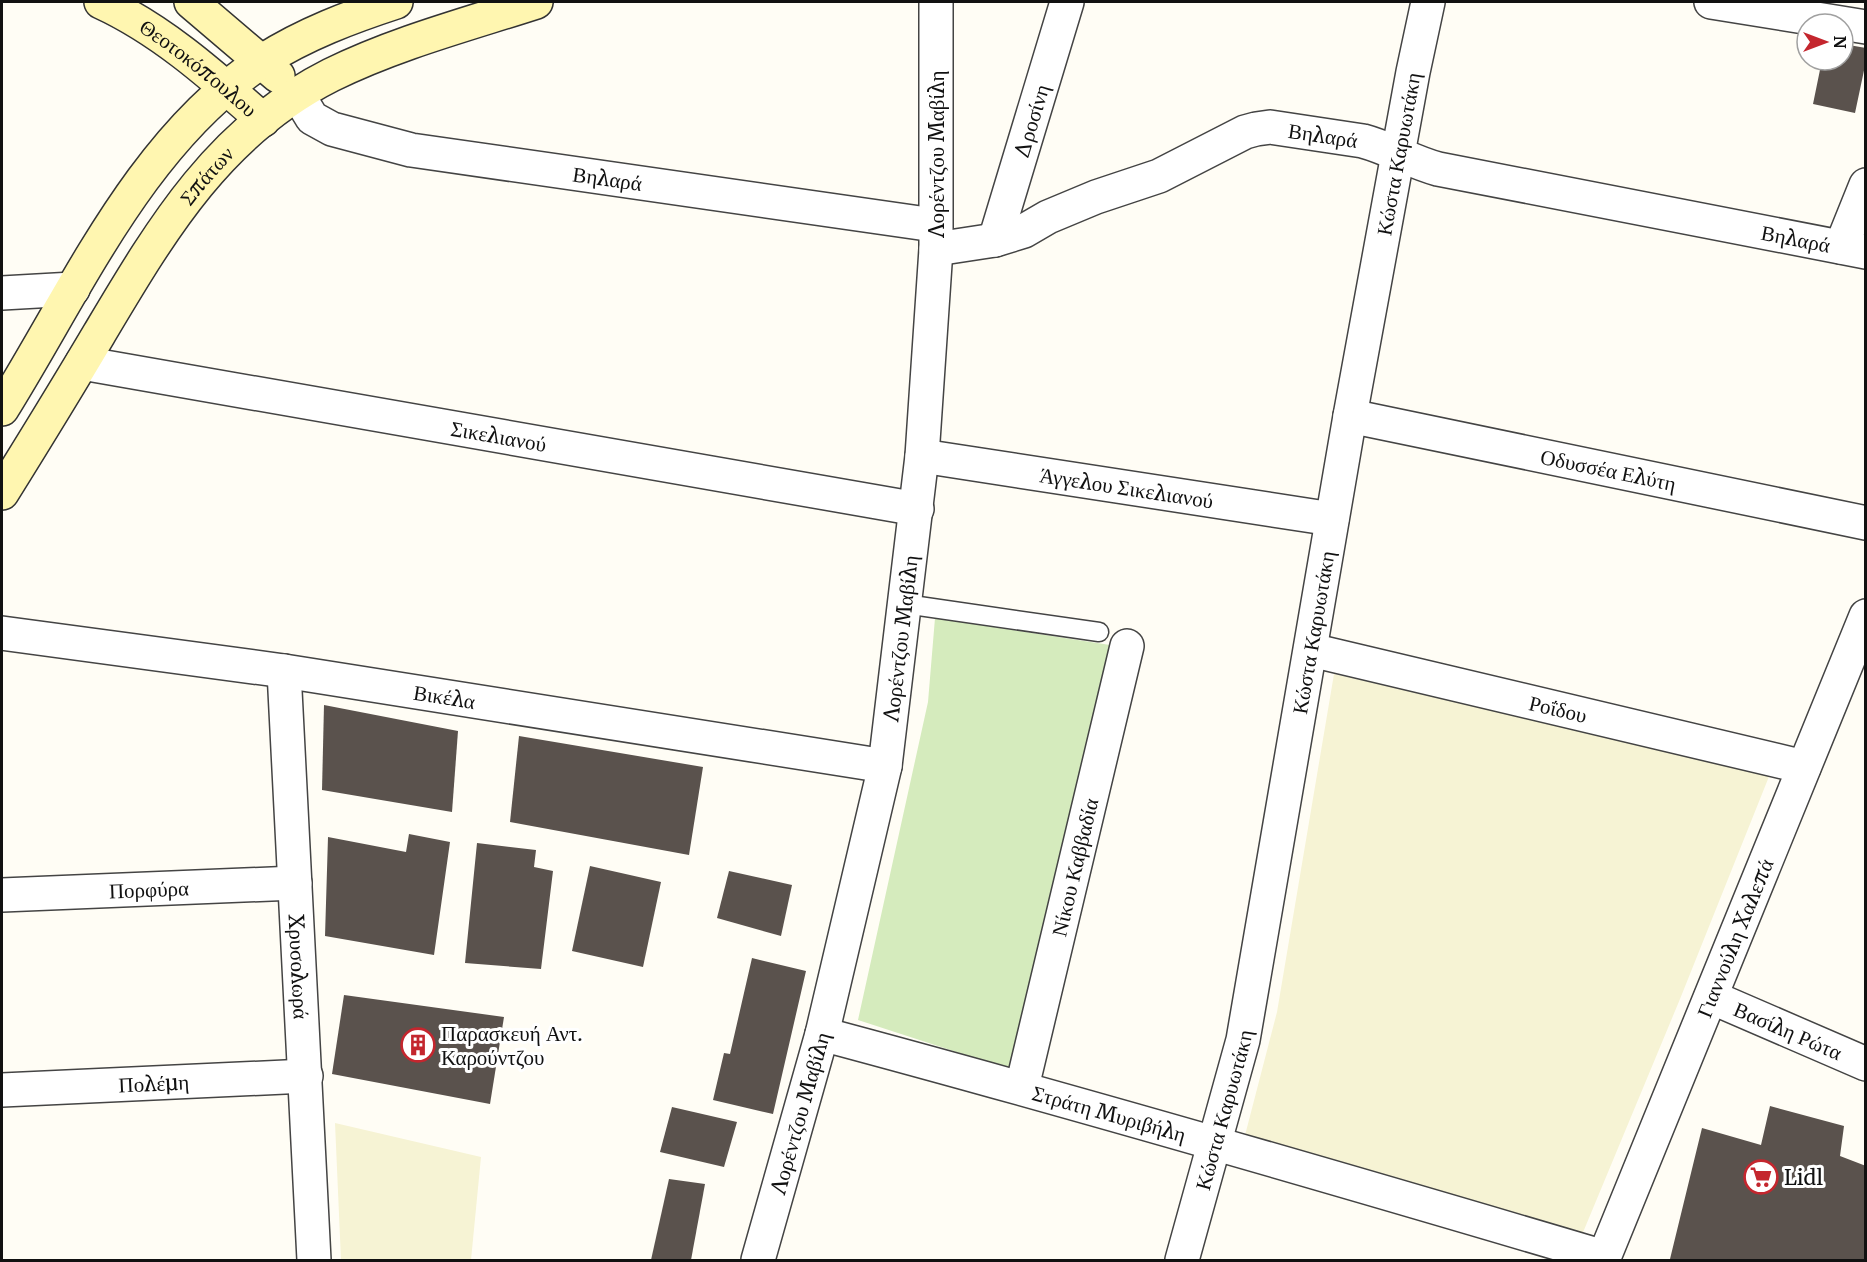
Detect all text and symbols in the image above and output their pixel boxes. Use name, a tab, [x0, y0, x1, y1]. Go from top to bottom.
north arrow	[1795, 12, 1855, 72]
street label: Θεοτοκόπουλου	[135, 13, 263, 122]
text: N	[1830, 36, 1850, 49]
street label: Κώστα Καρυωτάκη	[1370, 70, 1426, 237]
street label: Λορέντζου Μαβίλη	[923, 71, 950, 238]
street label: Δροσίνη	[1007, 81, 1055, 162]
street label: Βηλαρά	[1287, 116, 1360, 154]
street label: Σπάτων	[173, 140, 239, 210]
street label: Βηλαρά	[571, 160, 644, 196]
street label: Βηλαρά	[1759, 218, 1833, 258]
street label: Σικελιανού	[449, 414, 549, 457]
street label: Οδυσσέα Ελύτη	[1538, 442, 1679, 497]
street label: Άγγελου Σικελιανού	[1038, 461, 1215, 514]
street label: Κώστα Καρυωτάκη	[1286, 549, 1340, 716]
street label: Λορέντζου Μαβίλη	[877, 554, 924, 724]
street label: Βικέλα	[412, 678, 477, 715]
street label: Ροΐδου	[1526, 689, 1590, 729]
street label: Νίκου Καββαδία	[1045, 795, 1104, 939]
street label: Γιαννούλη Χαλεπά	[1690, 854, 1779, 1021]
street label: Πορφύρα	[108, 874, 189, 904]
street label: Χρυσολωρά	[283, 913, 315, 1020]
street label: Βασίλη Ρώτα	[1730, 995, 1846, 1066]
place label: Παρασκευή Αντ. Καρούντζου	[441, 1020, 583, 1071]
building icon: Παρασκευή Αντ. Καρούντζου	[400, 1027, 436, 1063]
street label: Κώστα Καρυωτάκη	[1189, 1028, 1258, 1193]
street label: Λορέντζου Μαβίλη	[764, 1029, 835, 1198]
street label: Πολέμη	[118, 1068, 190, 1098]
street label: Στράτη Μυριβήλη	[1029, 1079, 1189, 1148]
supermarket icon: Lidl	[1743, 1159, 1779, 1195]
place label: Lidl	[1784, 1164, 1823, 1191]

